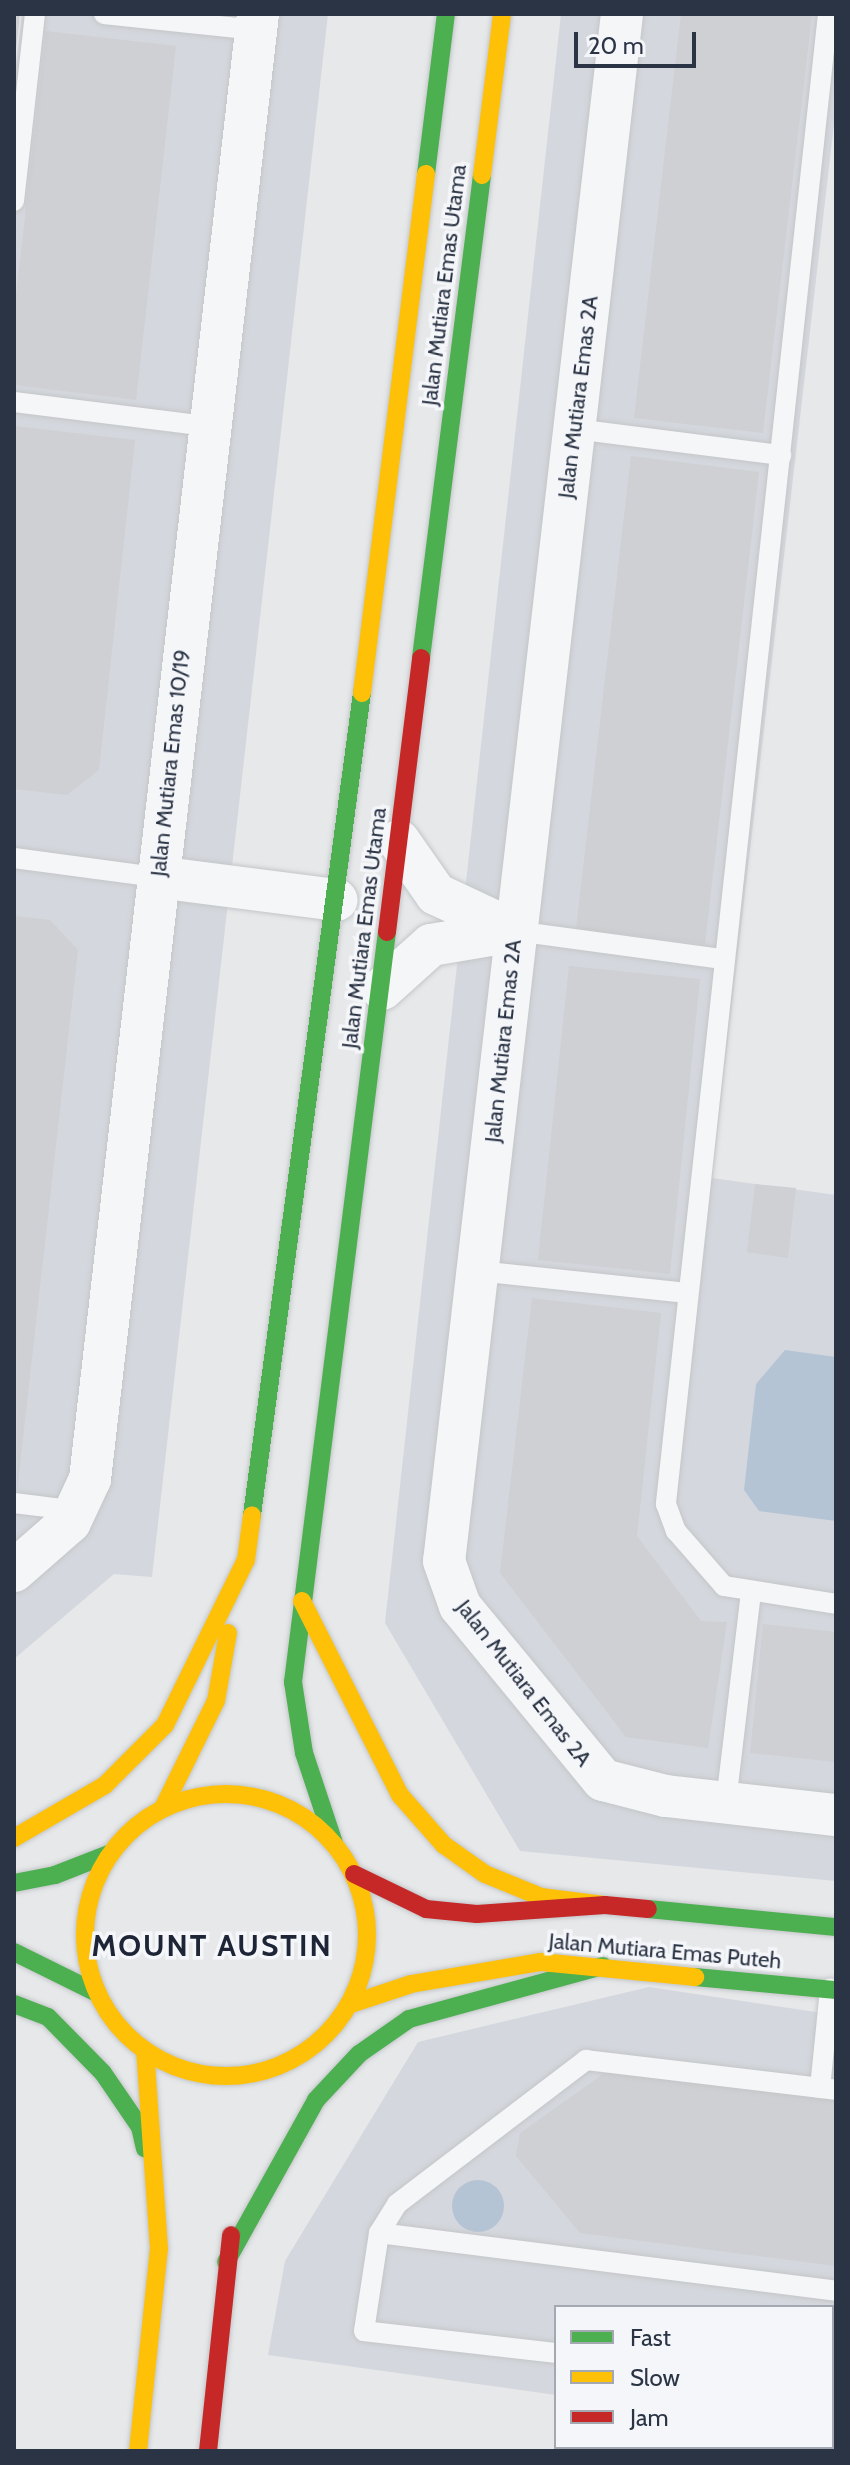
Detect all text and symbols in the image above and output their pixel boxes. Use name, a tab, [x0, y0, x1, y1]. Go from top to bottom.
scale bar	[578, 16, 700, 66]
text: 20 m	[588, 31, 644, 60]
street label: Jalan Mutiara Emas Utama	[416, 163, 472, 407]
street label: Jalan Mutiara Emas 2A	[552, 294, 604, 500]
street label: Jalan Mutiara Emas 10/19	[145, 648, 195, 878]
street label: Jalan Mutiara Emas Utama	[336, 806, 392, 1050]
street label: Jalan Mutiara Emas 2A	[479, 938, 527, 1144]
street label: Jalan Mutiara Emas 2A	[451, 1594, 597, 1772]
district label: MOUNT AUSTIN	[91, 1928, 333, 1964]
street label: Jalan Mutiara Emas Puteh	[548, 1928, 782, 1974]
legend	[554, 2305, 834, 2449]
text: Fast	[630, 2323, 671, 2352]
text: Slow	[630, 2363, 680, 2392]
text: Jam	[630, 2403, 668, 2432]

